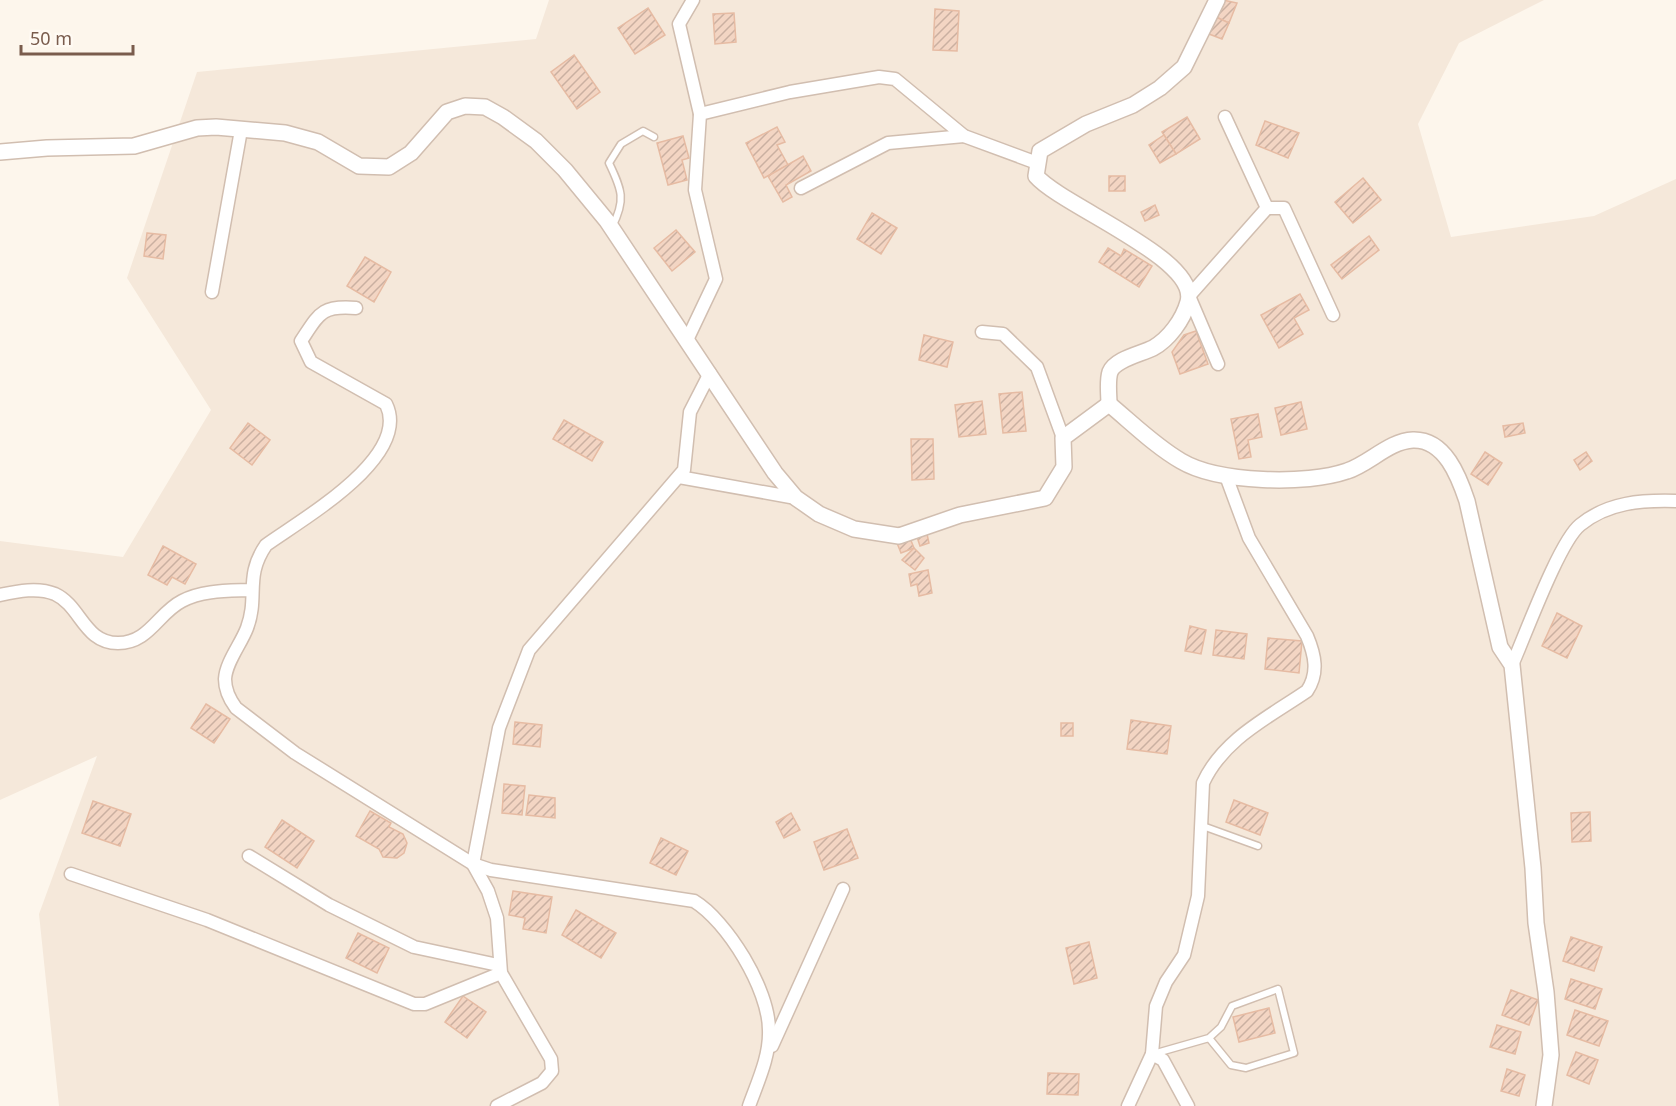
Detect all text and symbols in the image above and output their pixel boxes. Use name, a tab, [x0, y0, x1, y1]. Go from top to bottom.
scale bar	[21, 18, 134, 56]
text: 50 m	[30, 26, 72, 50]

